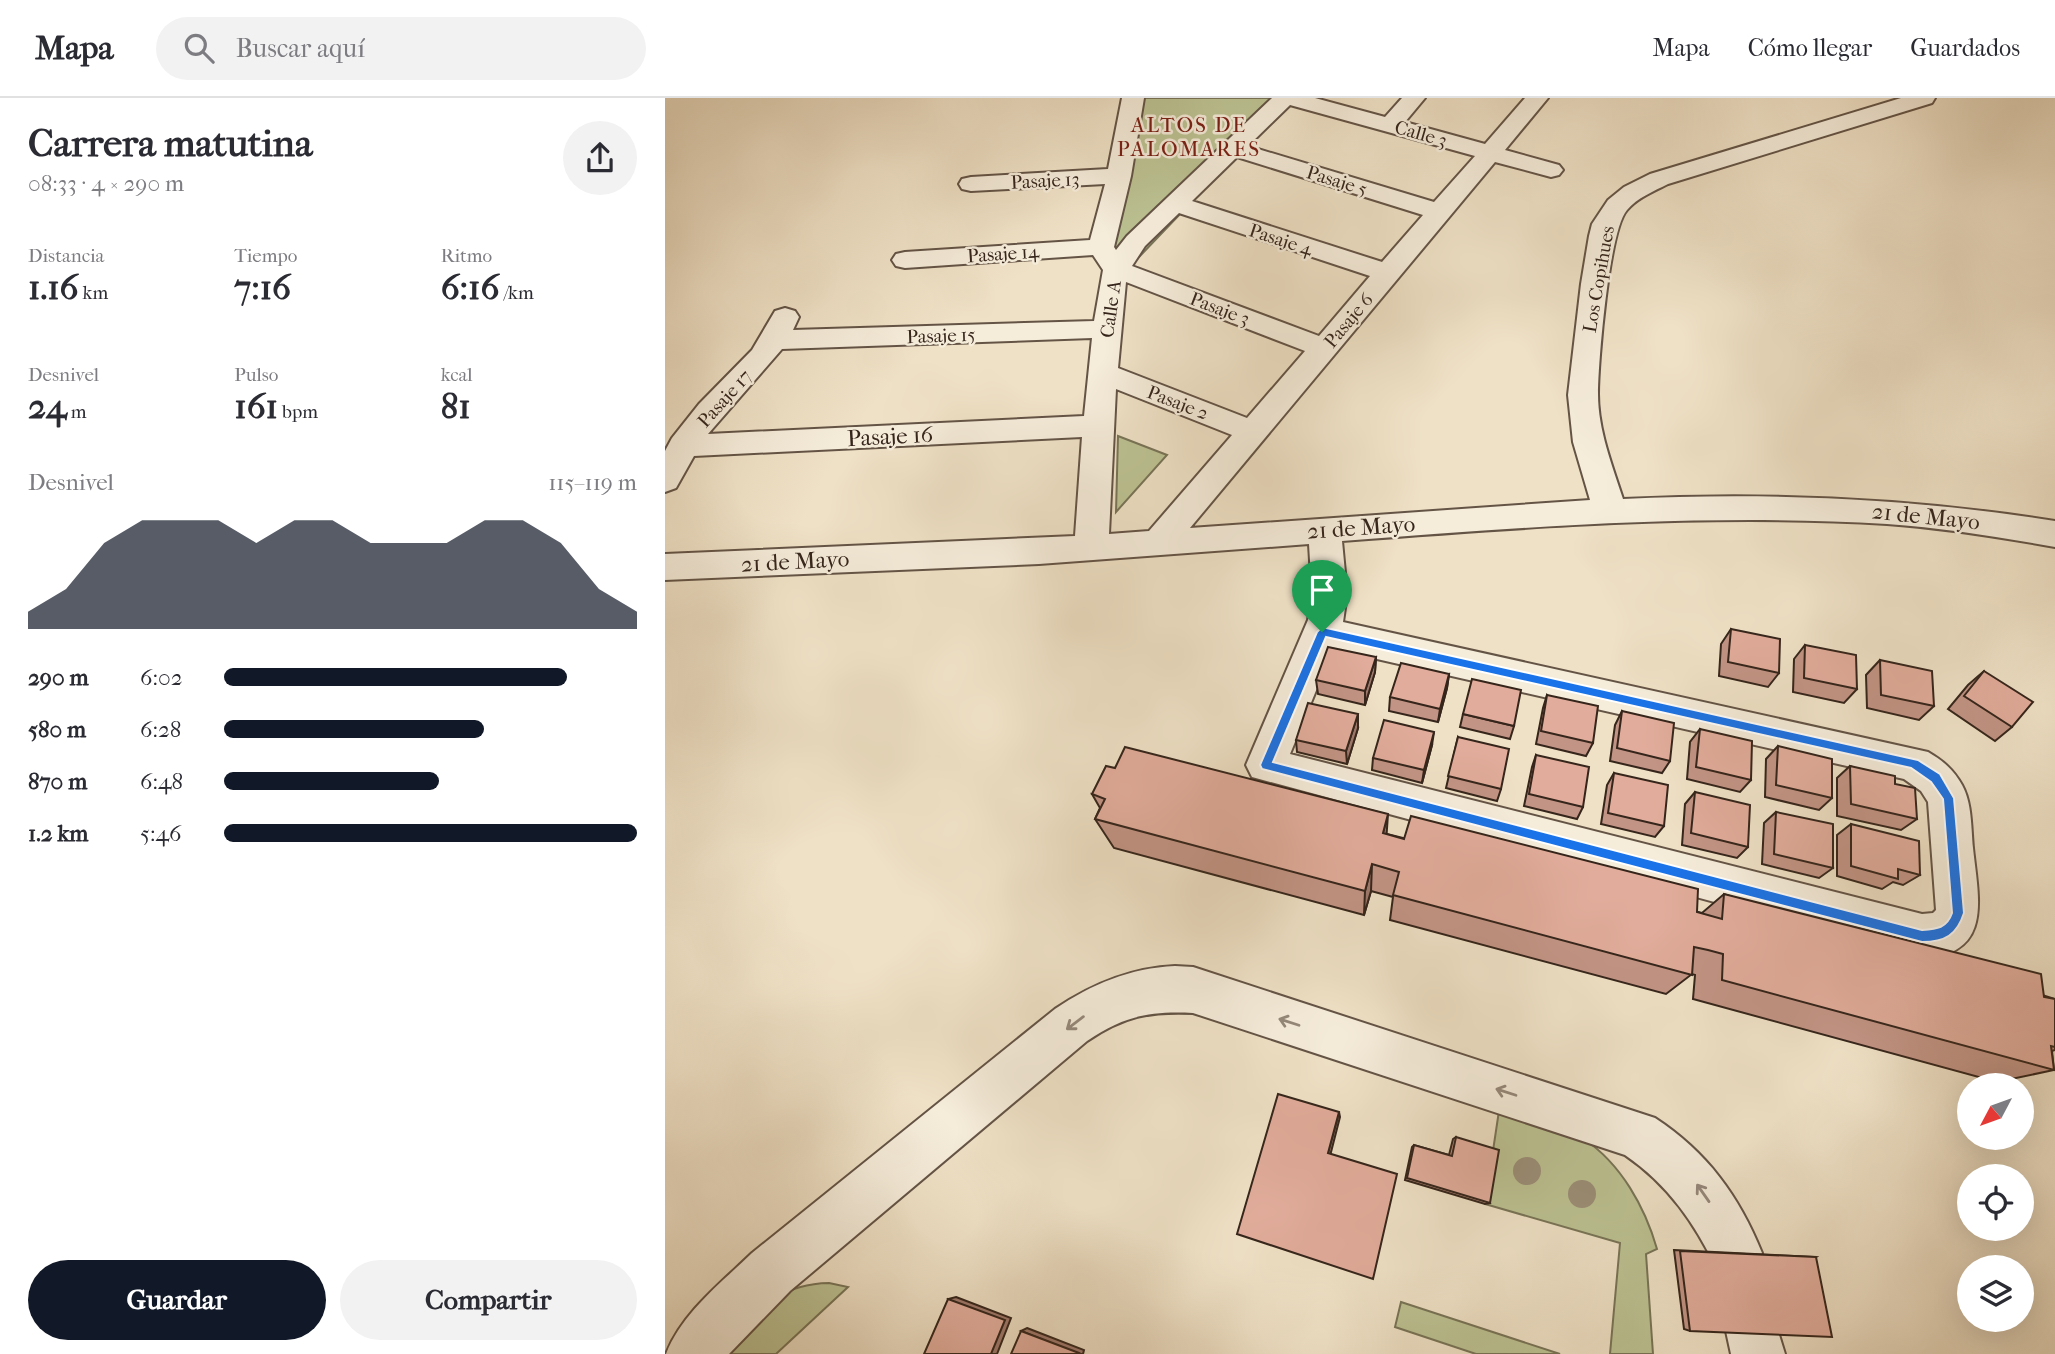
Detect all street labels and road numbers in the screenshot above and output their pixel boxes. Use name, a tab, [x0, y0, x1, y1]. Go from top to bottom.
street label: Calle 3	[1392, 116, 1449, 152]
street label: Pasaje 5	[1304, 161, 1370, 201]
street label: Pasaje 13	[1010, 168, 1080, 194]
street label: Pasaje 4	[1246, 219, 1316, 261]
street label: Los Copihues	[1579, 224, 1619, 334]
street label: Pasaje 14	[966, 240, 1041, 267]
street label: Calle A	[1096, 278, 1126, 339]
street label: Pasaje 3	[1187, 288, 1252, 330]
street label: Pasaje 6	[1320, 288, 1378, 352]
street label: Pasaje 15	[906, 324, 976, 348]
street label: Pasaje 17	[693, 365, 756, 432]
street label: Pasaje 2	[1144, 381, 1212, 425]
street label: Pasaje 16	[846, 421, 934, 452]
street label: 21 de Mayo	[1871, 497, 1981, 536]
street label: 21 de Mayo	[1306, 510, 1416, 545]
street label: 21 de Mayo	[740, 545, 850, 578]

